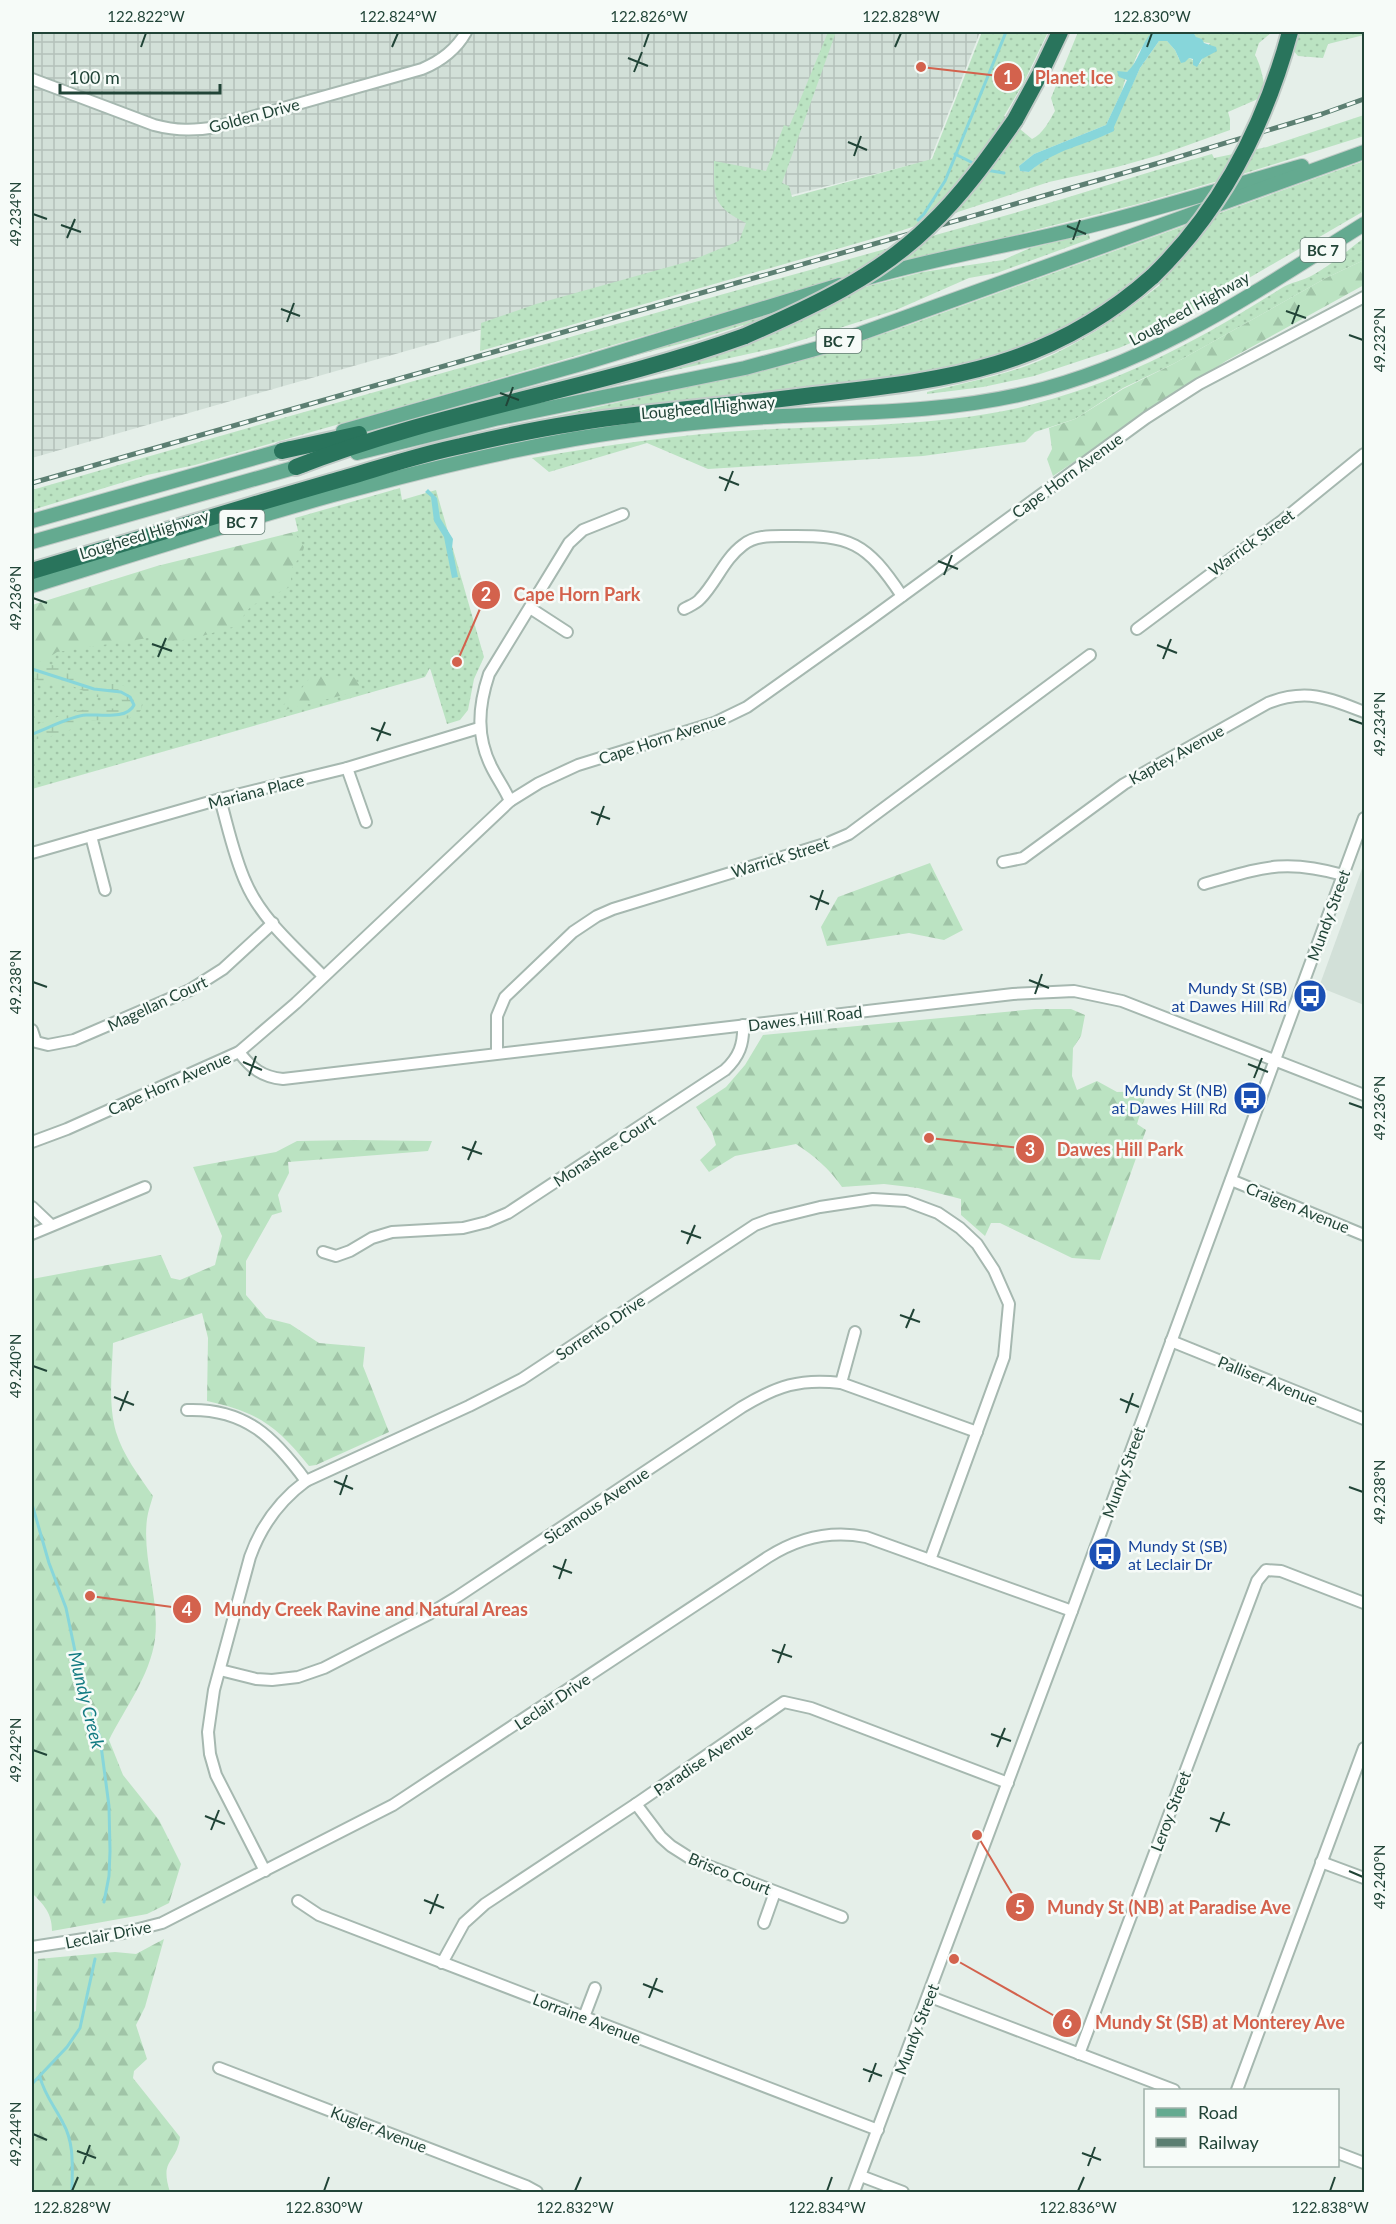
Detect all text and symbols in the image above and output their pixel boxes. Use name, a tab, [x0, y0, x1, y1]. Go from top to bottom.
text: 122.822°W	[107, 7, 185, 25]
text: 122.824°W	[359, 7, 437, 25]
text: 122.826°W	[610, 7, 688, 25]
text: 122.828°W	[862, 7, 940, 25]
text: 122.830°W	[1113, 7, 1191, 25]
scale bar	[60, 57, 220, 95]
callout: Planet Ice	[993, 59, 1126, 95]
text: 100 m	[69, 66, 120, 88]
text: 1	[1003, 66, 1013, 88]
text: Planet Ice	[1035, 66, 1114, 88]
street label: Golden Drive	[207, 94, 301, 136]
text: 49.234°N	[6, 182, 24, 246]
road number: BC 7	[1300, 238, 1346, 262]
street label: Lougheed Highway	[1126, 267, 1253, 349]
text: 49.232°N	[1370, 308, 1388, 372]
road number: BC 7	[816, 329, 862, 353]
street label: Lougheed Highway	[640, 392, 777, 422]
street label: Cape Horn Avenue	[1008, 428, 1126, 522]
street label: Warrick Street	[1205, 504, 1298, 579]
street label: Lougheed Highway	[77, 505, 212, 563]
road number: BC 7	[220, 510, 264, 534]
text: 49.236°N	[6, 566, 24, 630]
callout: Cape Horn Park	[471, 577, 652, 613]
text: 2	[481, 583, 491, 605]
text: Cape Horn Park	[514, 583, 641, 605]
text: 49.234°N	[1370, 692, 1388, 756]
street label: Cape Horn Avenue	[596, 708, 728, 768]
street label: Kaptey Avenue	[1125, 720, 1227, 788]
street label: Mariana Place	[206, 770, 306, 812]
street label: Warrick Street	[729, 833, 831, 881]
street label: Mundy Street	[1303, 867, 1353, 963]
text: 49.238°N	[6, 950, 24, 1014]
street label: Magellan Court	[104, 971, 210, 1034]
place label: Mundy St (SB) at Dawes Hill Rd	[1171, 978, 1287, 1015]
bus stop icon: Mundy St (SB) at Dawes Hill Rd	[1292, 978, 1328, 1014]
street label: Dawes Hill Road	[747, 1002, 863, 1034]
street label: Cape Horn Avenue	[105, 1047, 233, 1119]
text: 49.236°N	[1370, 1076, 1388, 1140]
place label: Mundy St (NB) at Dawes Hill Rd	[1111, 1080, 1227, 1117]
bus stop icon: Mundy St (NB) at Dawes Hill Rd	[1232, 1080, 1268, 1116]
street label: Monashee Court	[550, 1110, 659, 1190]
callout: Dawes Hill Park	[1015, 1131, 1195, 1167]
text: 3	[1025, 1138, 1035, 1160]
text: Dawes Hill Park	[1057, 1138, 1184, 1160]
street label: Craigen Avenue	[1243, 1178, 1353, 1236]
street label: Sorrento Drive	[552, 1290, 648, 1364]
text: 49.240°N	[6, 1334, 24, 1398]
street label: Palliser Avenue	[1215, 1351, 1321, 1409]
street label: Mundy Street	[1098, 1424, 1148, 1520]
text: 49.238°N	[1370, 1460, 1388, 1524]
street label: Sicamous Avenue	[540, 1463, 652, 1547]
bus stop icon: Mundy St (SB) at Leclair Dr	[1087, 1536, 1123, 1572]
place label: Mundy St (SB) at Leclair Dr	[1128, 1536, 1227, 1573]
callout: Mundy Creek Ravine and Natural Areas	[172, 1591, 541, 1627]
text: 4	[182, 1598, 192, 1620]
text: Mundy Creek Ravine and Natural Areas	[214, 1598, 528, 1620]
water label: Mundy Creek	[64, 1649, 110, 1751]
street label: Leclair Drive	[511, 1669, 593, 1733]
text: 49.242°N	[6, 1718, 24, 1782]
street label: Paradise Avenue	[650, 1719, 756, 1799]
street label: Leroy Street	[1146, 1768, 1194, 1854]
text: 49.240°N	[1370, 1845, 1388, 1909]
street label: Brisco Court	[686, 1848, 774, 1898]
callout: Mundy St (NB) at Paradise Ave	[1005, 1889, 1304, 1925]
text: 5	[1015, 1896, 1025, 1918]
text: Mundy St (NB) at Paradise Ave	[1047, 1896, 1291, 1918]
street label: Leclair Drive	[63, 1916, 153, 1952]
street label: Mundy Street	[890, 1981, 942, 2077]
street label: Lorraine Avenue	[530, 1989, 644, 2047]
callout: Mundy St (SB) at Monterey Ave	[1052, 2005, 1358, 2041]
text: 6	[1062, 2011, 1072, 2033]
text: Mundy St (SB) at Monterey Ave	[1095, 2011, 1345, 2033]
legend	[1144, 2089, 1339, 2167]
text: Road	[1198, 2101, 1238, 2123]
text: 49.244°N	[6, 2102, 24, 2166]
street label: Kugler Avenue	[328, 2102, 430, 2156]
text: Railway	[1198, 2131, 1259, 2153]
text: 122.828°W	[33, 2198, 111, 2216]
text: 122.830°W	[285, 2198, 363, 2216]
text: 122.832°W	[536, 2198, 614, 2216]
text: 122.834°W	[788, 2198, 866, 2216]
text: 122.836°W	[1039, 2198, 1117, 2216]
text: 122.838°W	[1291, 2198, 1369, 2216]

